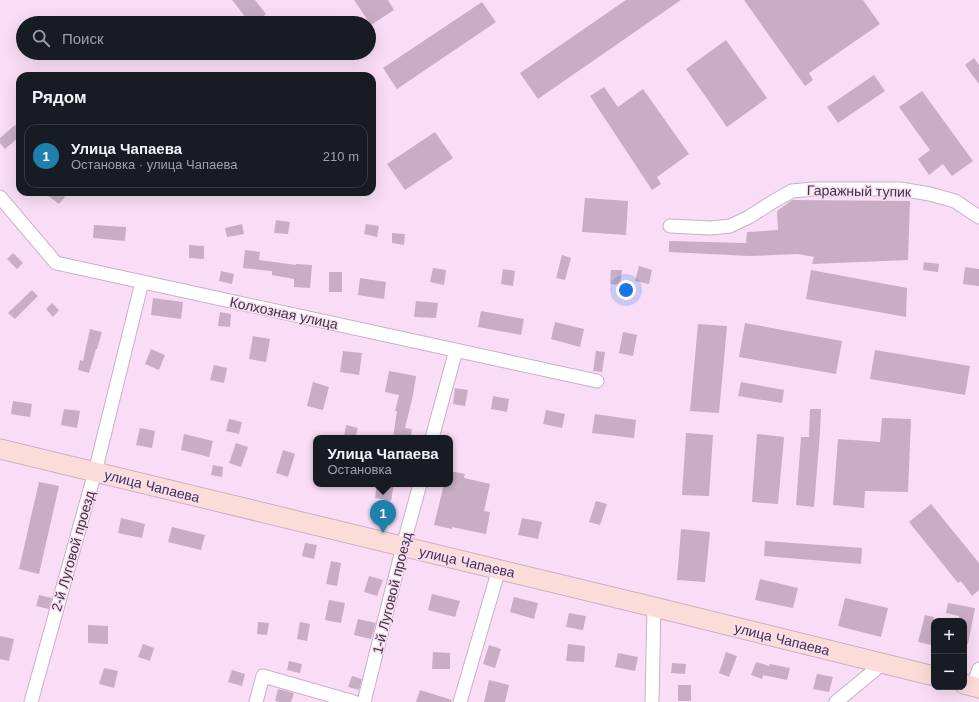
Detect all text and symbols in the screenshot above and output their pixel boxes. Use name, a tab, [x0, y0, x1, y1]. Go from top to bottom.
search box	[16, 16, 376, 60]
icon: search	[30, 27, 52, 49]
text: Поиск	[62, 30, 104, 47]
text: Рядом	[32, 88, 87, 107]
text: Улица Чапаева	[71, 140, 182, 157]
text: 1	[42, 149, 50, 164]
text: 210 m	[323, 149, 359, 164]
text: Остановка · улица Чапаева	[71, 157, 237, 172]
street label: Гаражный тупик	[807, 182, 912, 200]
your location	[616, 280, 636, 300]
street label: Колхозная улица	[228, 294, 340, 332]
popup	[313, 435, 453, 487]
text: Улица Чапаева	[327, 445, 439, 462]
text: Остановка	[327, 462, 392, 477]
street label: улица Чапаева	[103, 466, 202, 506]
street label: 2-й Луговой проезд	[48, 489, 98, 613]
pin: 1	[370, 500, 396, 533]
street label: 1-й Луговой проезд	[369, 531, 415, 655]
street label: улица Чапаева	[418, 543, 517, 581]
map controls	[931, 618, 967, 690]
button: +	[931, 618, 967, 654]
street label: улица Чапаева	[733, 619, 832, 659]
button: −	[931, 654, 967, 690]

